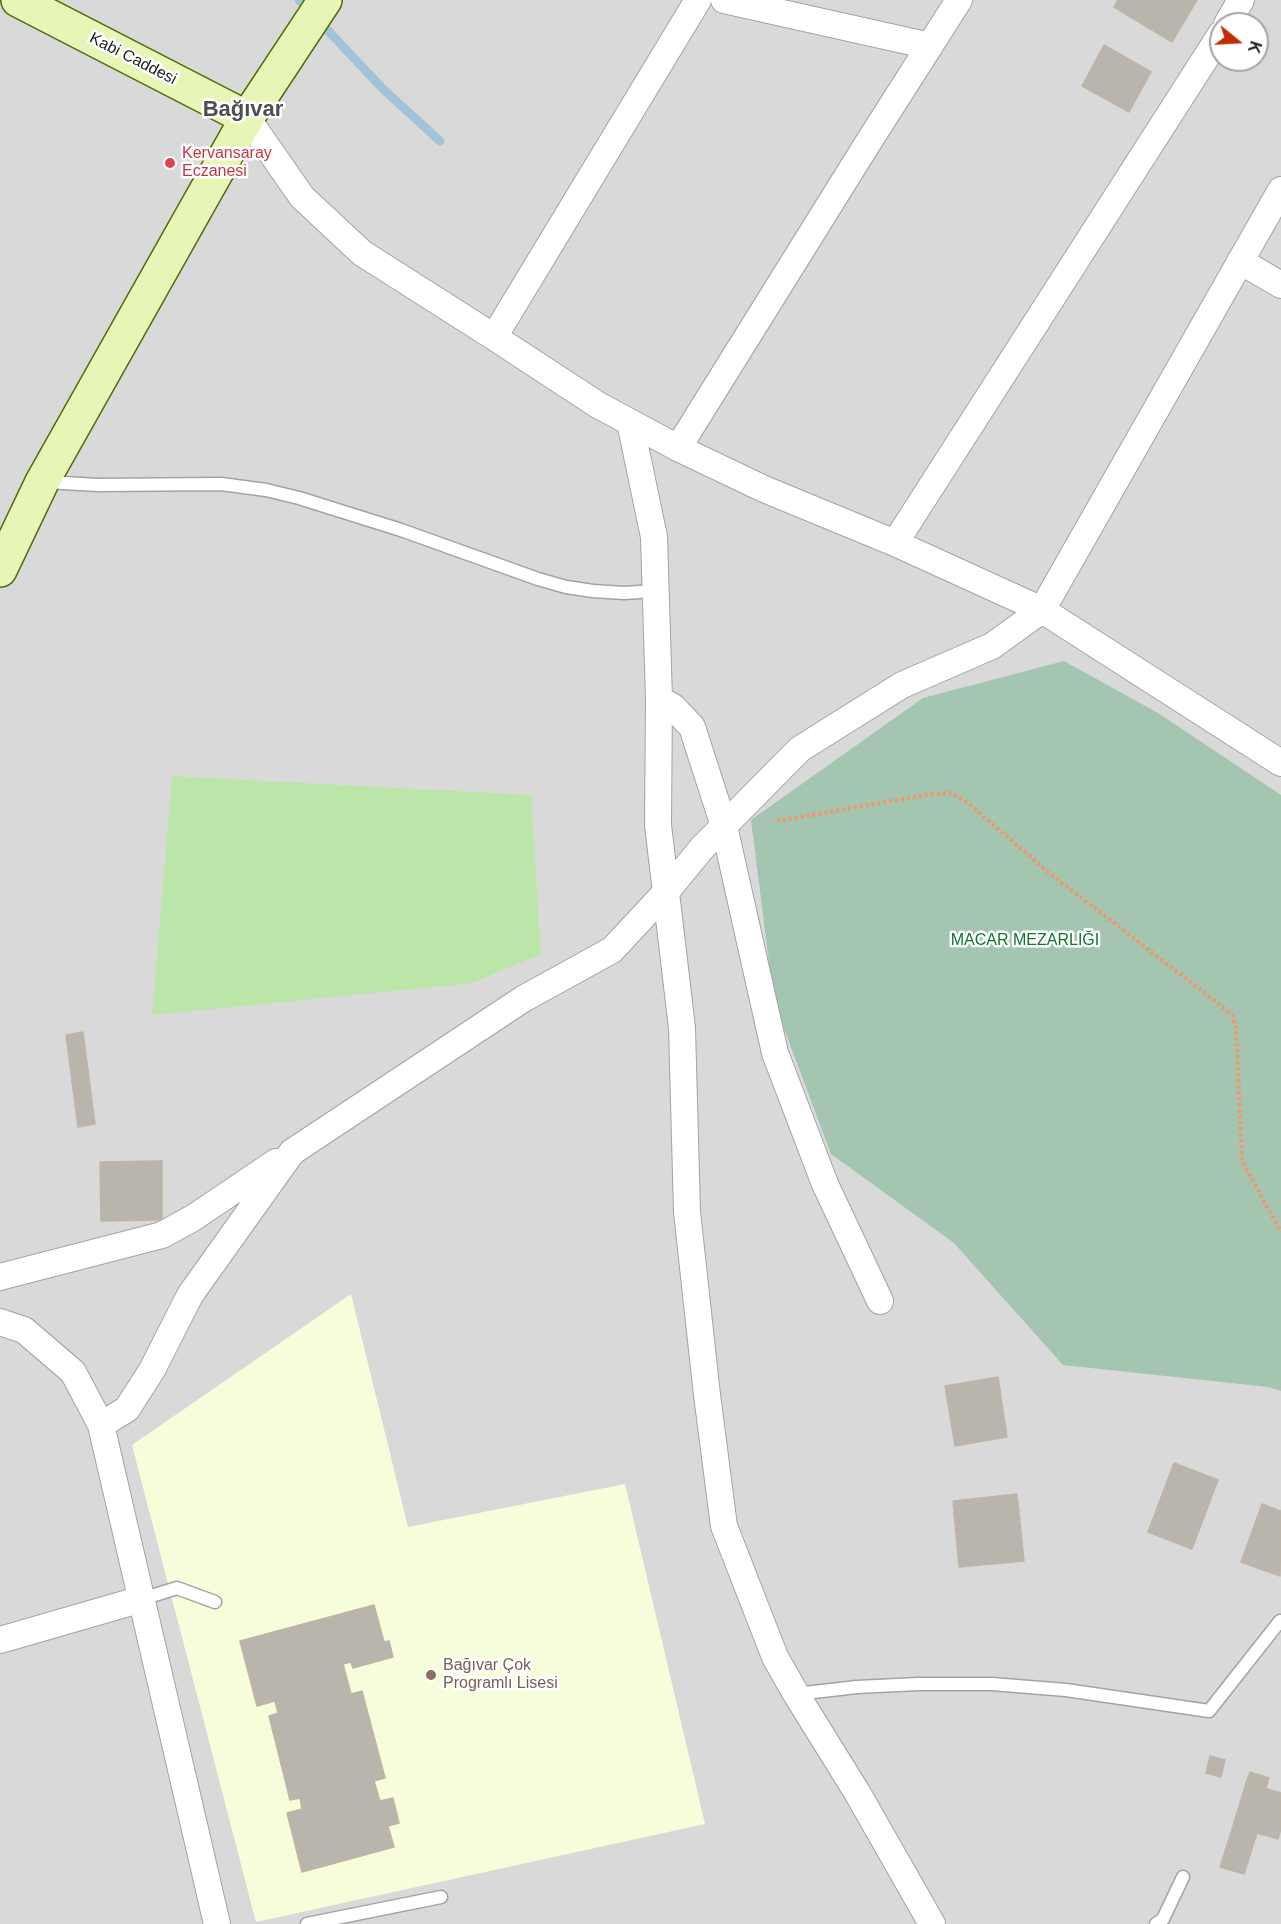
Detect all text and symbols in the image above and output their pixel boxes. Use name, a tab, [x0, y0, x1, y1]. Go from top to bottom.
north arrow	[1209, 12, 1269, 72]
street label: Kabi Caddesi	[86, 29, 180, 89]
text: K	[1245, 39, 1265, 55]
district label: Bağıvar	[203, 97, 283, 123]
place label: Kervansaray Eczanesi	[182, 144, 272, 182]
marker: Kervansaray Eczanesi	[163, 156, 177, 170]
park label: MACAR MEZARLIĞI	[951, 931, 1099, 951]
place label: Bağıvar Çok Programlı Lisesi	[443, 1656, 558, 1694]
marker: Bağıvar Çok Programlı Lisesi	[424, 1668, 438, 1682]

